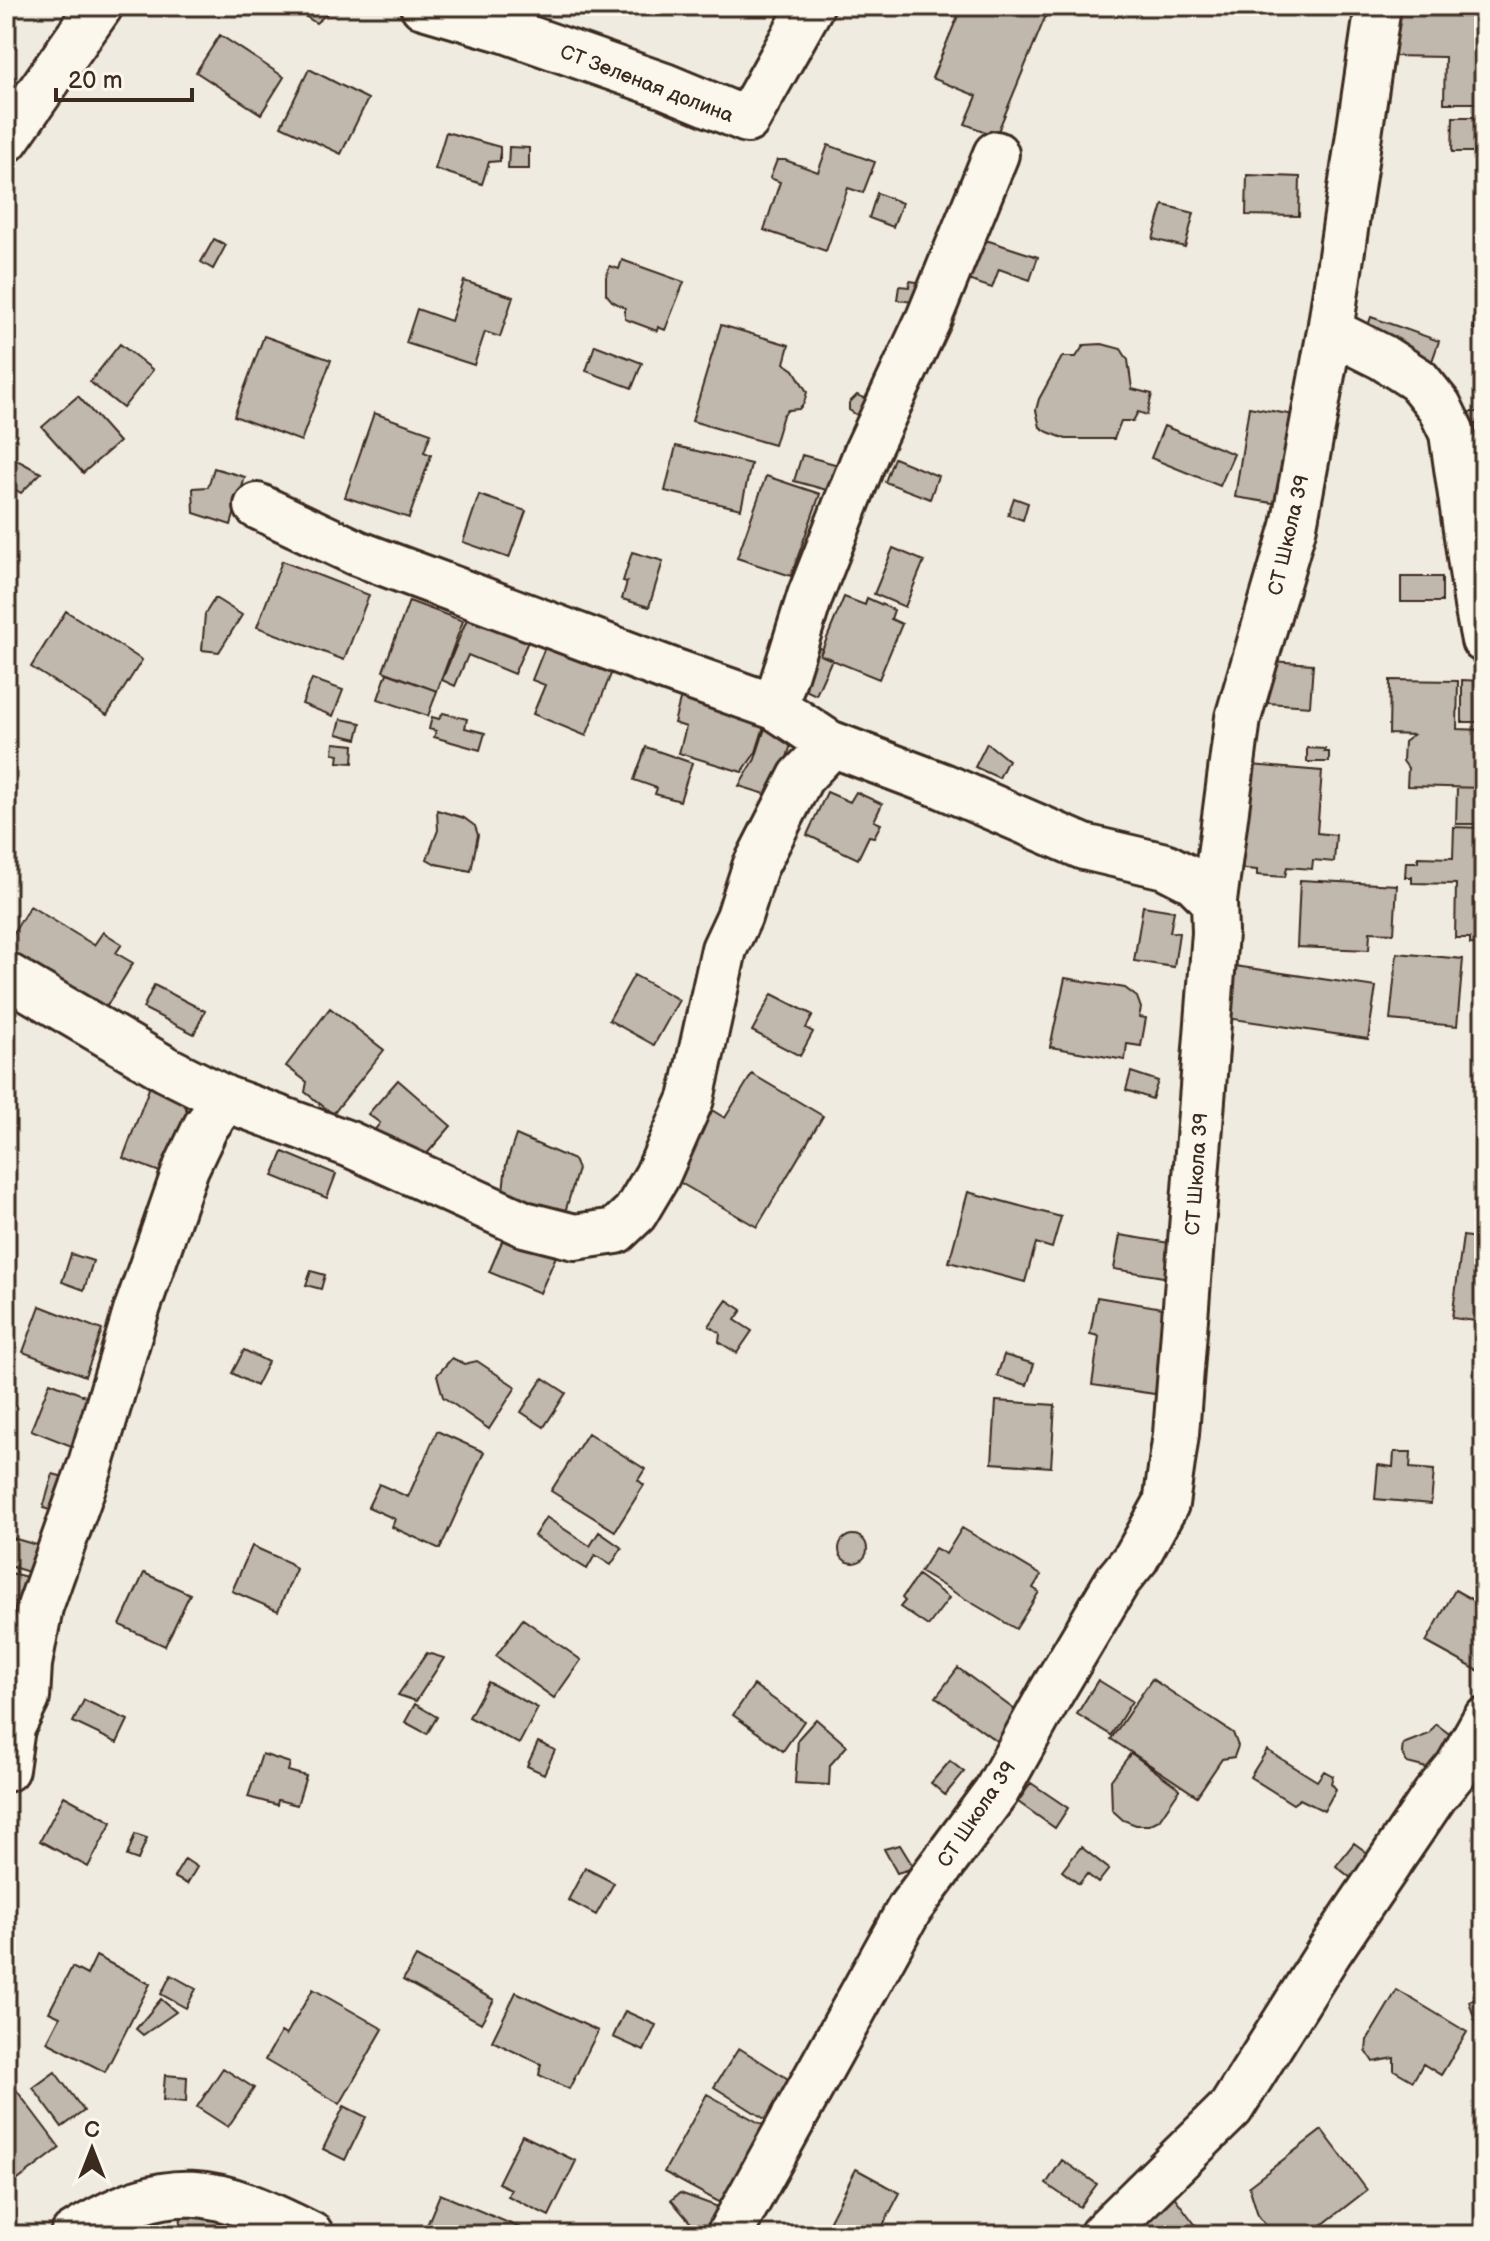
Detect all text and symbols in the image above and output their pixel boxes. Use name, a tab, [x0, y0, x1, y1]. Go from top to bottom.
street label: СТ Зеленая долина	[557, 40, 737, 128]
scale bar	[56, 52, 192, 102]
text: 20 m	[68, 66, 123, 95]
street label: СТ Школа 39	[1263, 473, 1314, 598]
street label: СТ Школа 39	[1181, 1112, 1213, 1236]
street label: СТ Школа 39	[933, 1757, 1021, 1872]
north arrow	[52, 2109, 132, 2189]
text: С	[84, 2117, 100, 2144]

